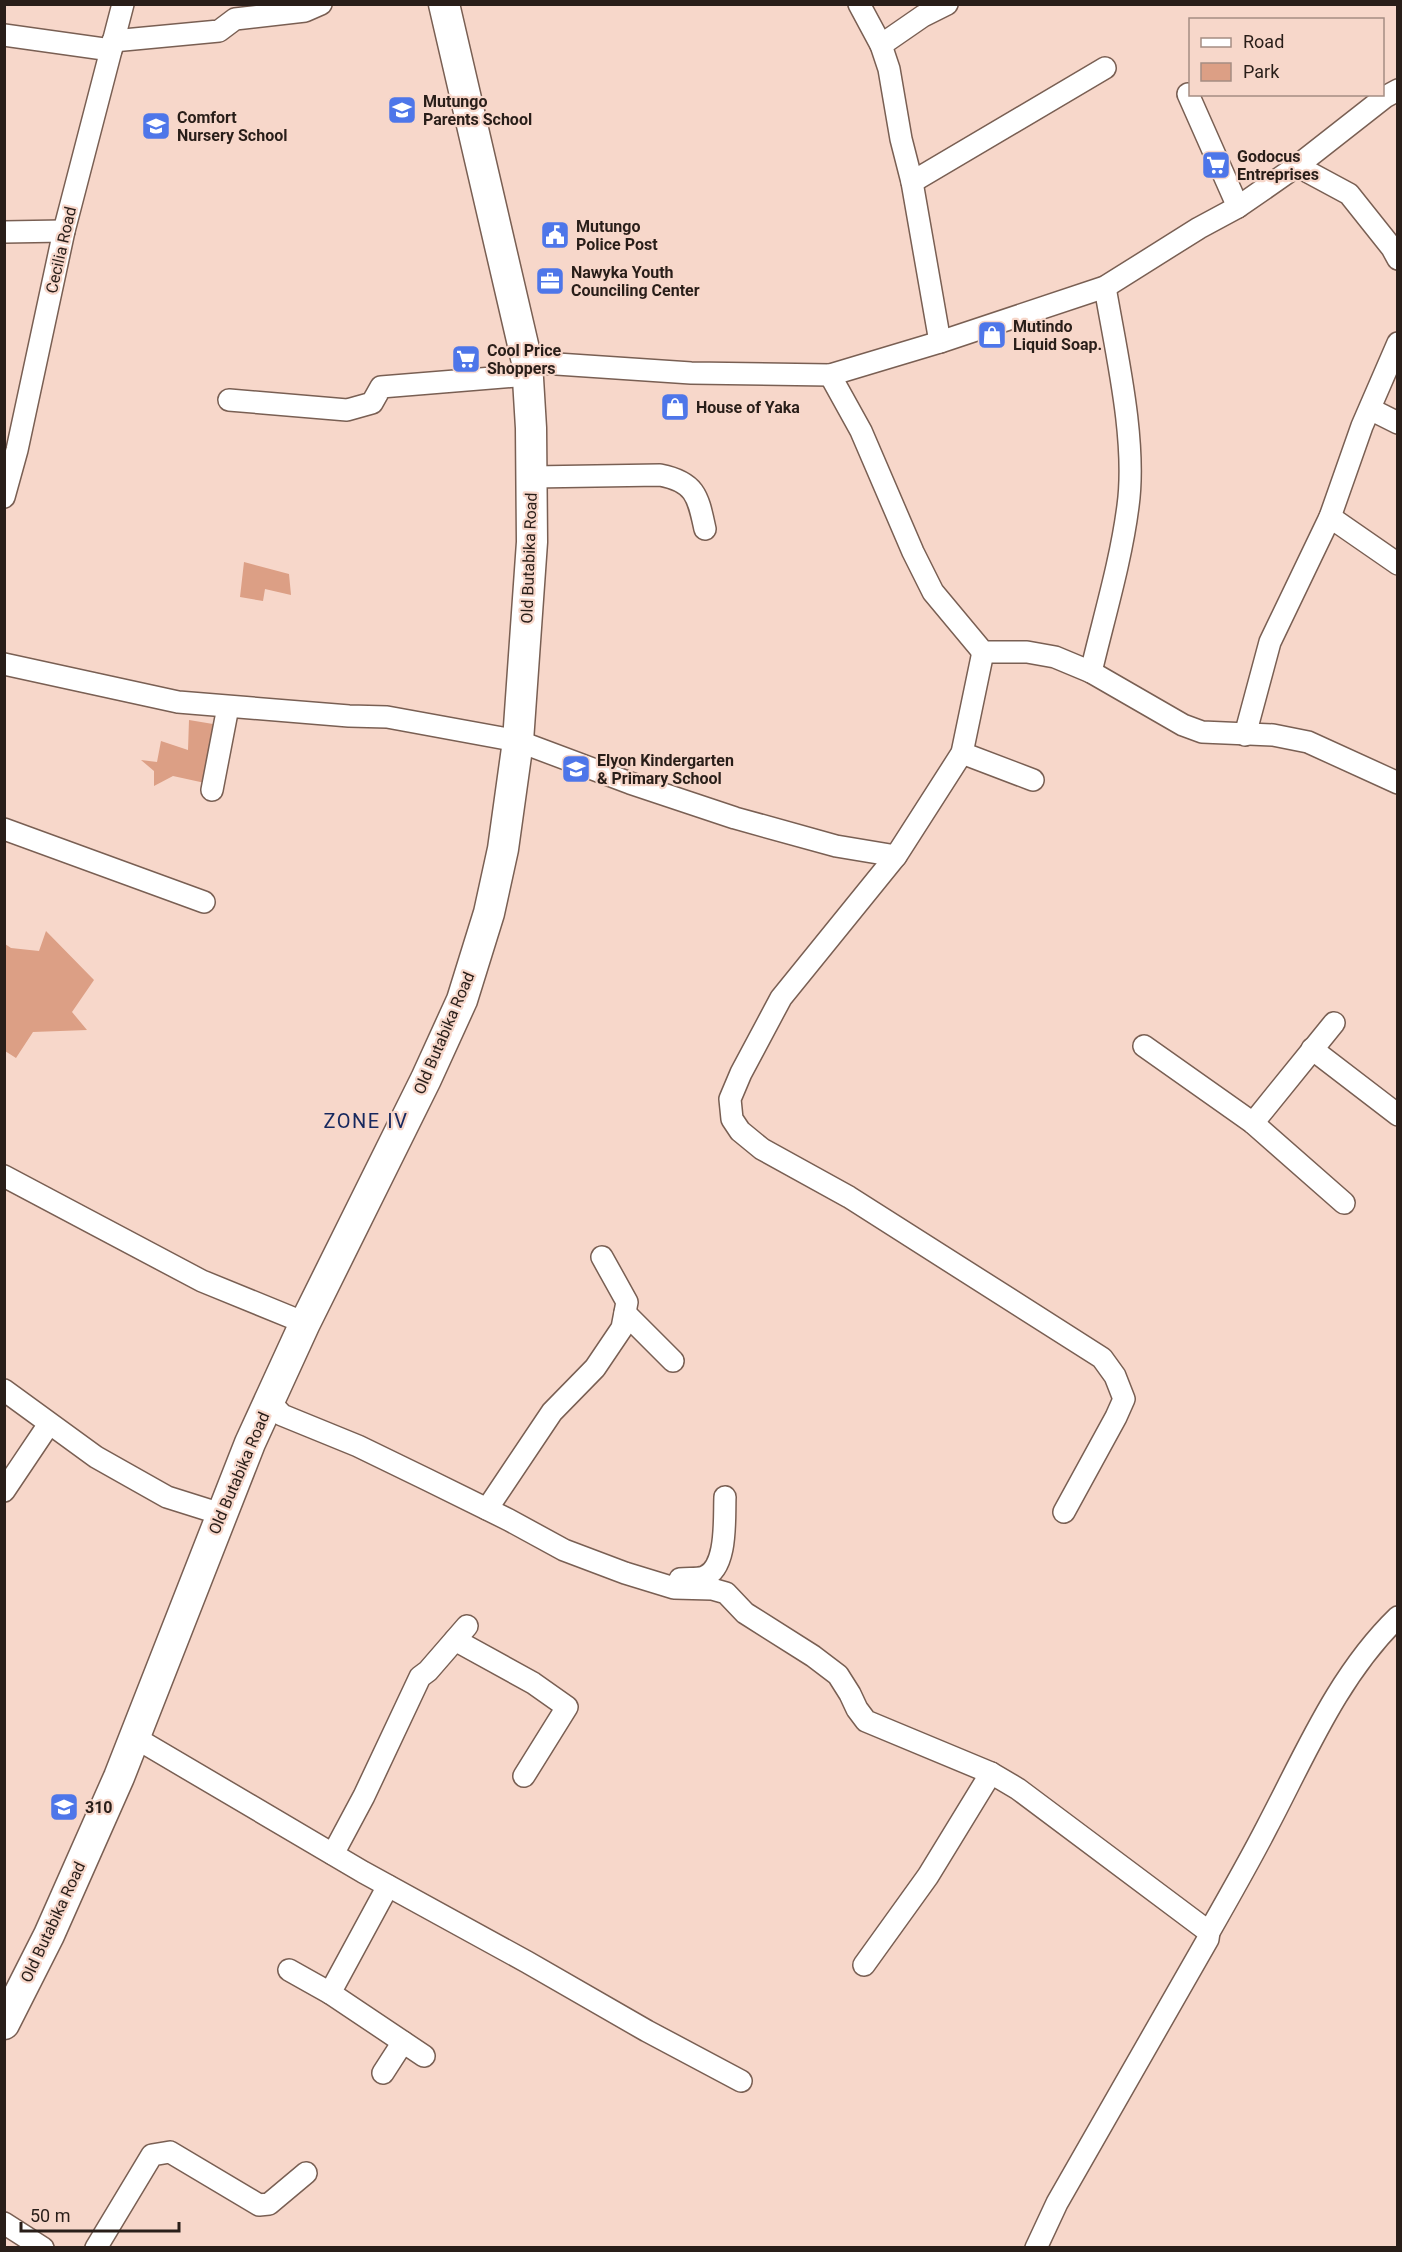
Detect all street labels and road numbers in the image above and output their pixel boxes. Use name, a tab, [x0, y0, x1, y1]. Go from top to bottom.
street label: Cecilia Road	[42, 205, 80, 295]
street label: Old Butabika Road	[517, 492, 541, 624]
street label: Old Butabika Road	[410, 969, 478, 1097]
street label: Old Butabika Road	[205, 1409, 273, 1537]
street label: Old Butabika Road	[17, 1859, 89, 1985]

